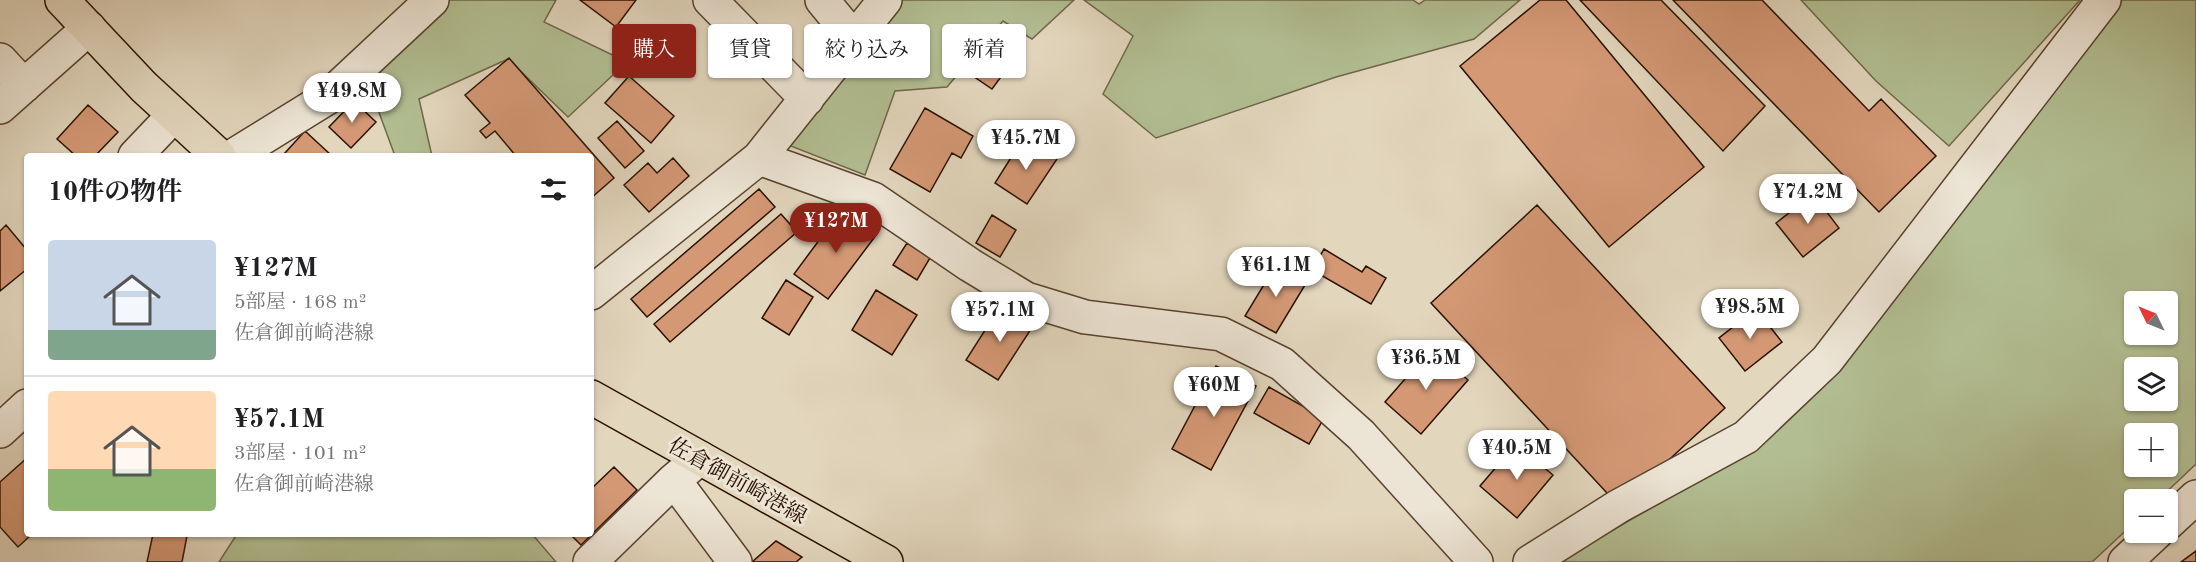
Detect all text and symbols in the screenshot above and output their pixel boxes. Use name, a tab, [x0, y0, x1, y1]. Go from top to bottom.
chip: 購入	[612, 24, 696, 78]
chip: 賃貸	[708, 24, 792, 78]
chip: 絞り込み	[804, 24, 930, 78]
chip: 新着	[942, 24, 1026, 78]
pin: ¥49.8M	[303, 73, 401, 124]
text: ¥49.8M	[317, 82, 387, 102]
pin: ¥45.7M	[977, 120, 1075, 171]
text: ¥45.7M	[991, 129, 1061, 149]
icon: filters	[537, 173, 570, 206]
pin: ¥74.2M	[1759, 174, 1857, 225]
text: 10件の物件	[48, 180, 182, 206]
text: ¥74.2M	[1773, 183, 1843, 203]
pin: ¥127M	[794, 203, 878, 254]
text: ¥127M	[804, 212, 868, 232]
pin: ¥61.1M	[1227, 247, 1325, 298]
text: ¥127M	[234, 256, 317, 282]
text: ¥61.1M	[1241, 256, 1311, 276]
icon: home	[96, 264, 168, 336]
pin: ¥98.5M	[1701, 289, 1799, 340]
north arrow	[2124, 291, 2178, 345]
map controls	[2124, 291, 2178, 543]
pin: ¥57.1M	[951, 292, 1049, 343]
text: 5部屋 · 168 m²	[234, 293, 366, 313]
text: ¥98.5M	[1715, 298, 1785, 318]
text: ¥57.1M	[965, 301, 1035, 321]
text: 佐倉御前崎港線	[234, 324, 374, 344]
pin: ¥36.5M	[1377, 340, 1475, 391]
text: ¥36.5M	[1391, 349, 1461, 369]
button: layers	[2124, 357, 2178, 411]
pin: ¥60M	[1178, 367, 1250, 418]
text: ¥60M	[1188, 376, 1240, 396]
text: ¥57.1M	[234, 407, 325, 433]
icon: home	[96, 415, 168, 487]
button: +	[2124, 423, 2178, 477]
pin: ¥40.5M	[1468, 430, 1566, 481]
street label: 佐倉御前崎港線	[664, 433, 811, 529]
text: ¥40.5M	[1482, 439, 1552, 459]
text: 3部屋 · 101 m²	[234, 444, 366, 464]
text: 佐倉御前崎港線	[234, 475, 374, 495]
button: −	[2124, 489, 2178, 543]

